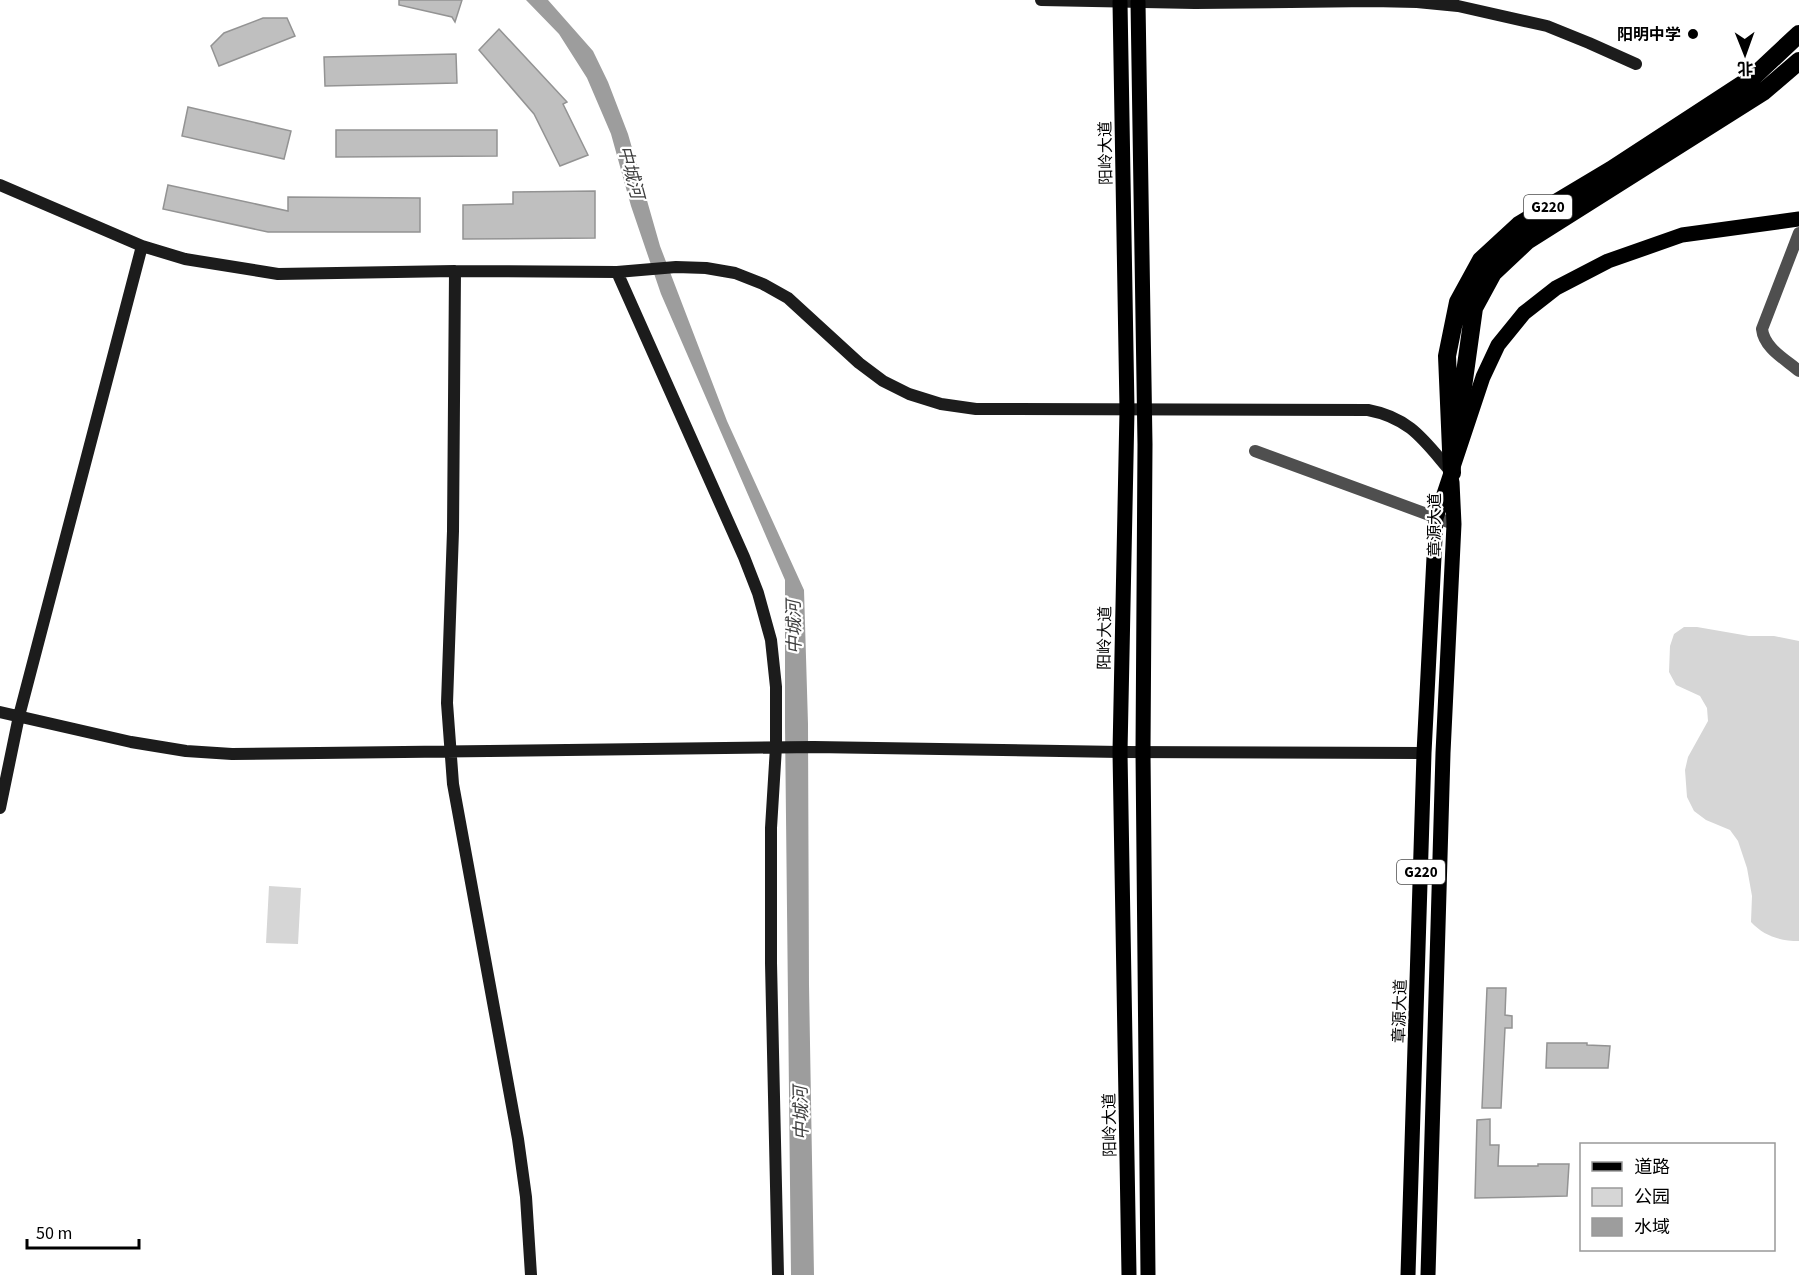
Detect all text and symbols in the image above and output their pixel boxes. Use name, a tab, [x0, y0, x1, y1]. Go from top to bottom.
place label: 阳明中学	[1617, 24, 1681, 46]
north arrow	[1715, 24, 1775, 84]
marker: 阳明中学	[1686, 27, 1700, 41]
text: 北	[1737, 57, 1753, 79]
street label: 阳岭大道	[1094, 121, 1118, 185]
water label: 中城河	[611, 143, 650, 204]
road number: G220	[1524, 195, 1572, 219]
street label: 章源大道	[1424, 493, 1446, 557]
water label: 中城河	[781, 597, 807, 654]
street label: 阳岭大道	[1093, 606, 1117, 670]
road number: G220	[1397, 860, 1445, 884]
street label: 章源大道	[1388, 979, 1412, 1043]
water label: 中城河	[788, 1083, 814, 1140]
street label: 阳岭大道	[1098, 1093, 1122, 1157]
legend	[1580, 1143, 1775, 1251]
text: 道路	[1634, 1155, 1670, 1180]
text: 公园	[1634, 1185, 1670, 1210]
scale bar	[27, 1212, 140, 1250]
text: 水域	[1634, 1215, 1670, 1240]
text: 50 m	[36, 1221, 72, 1246]

